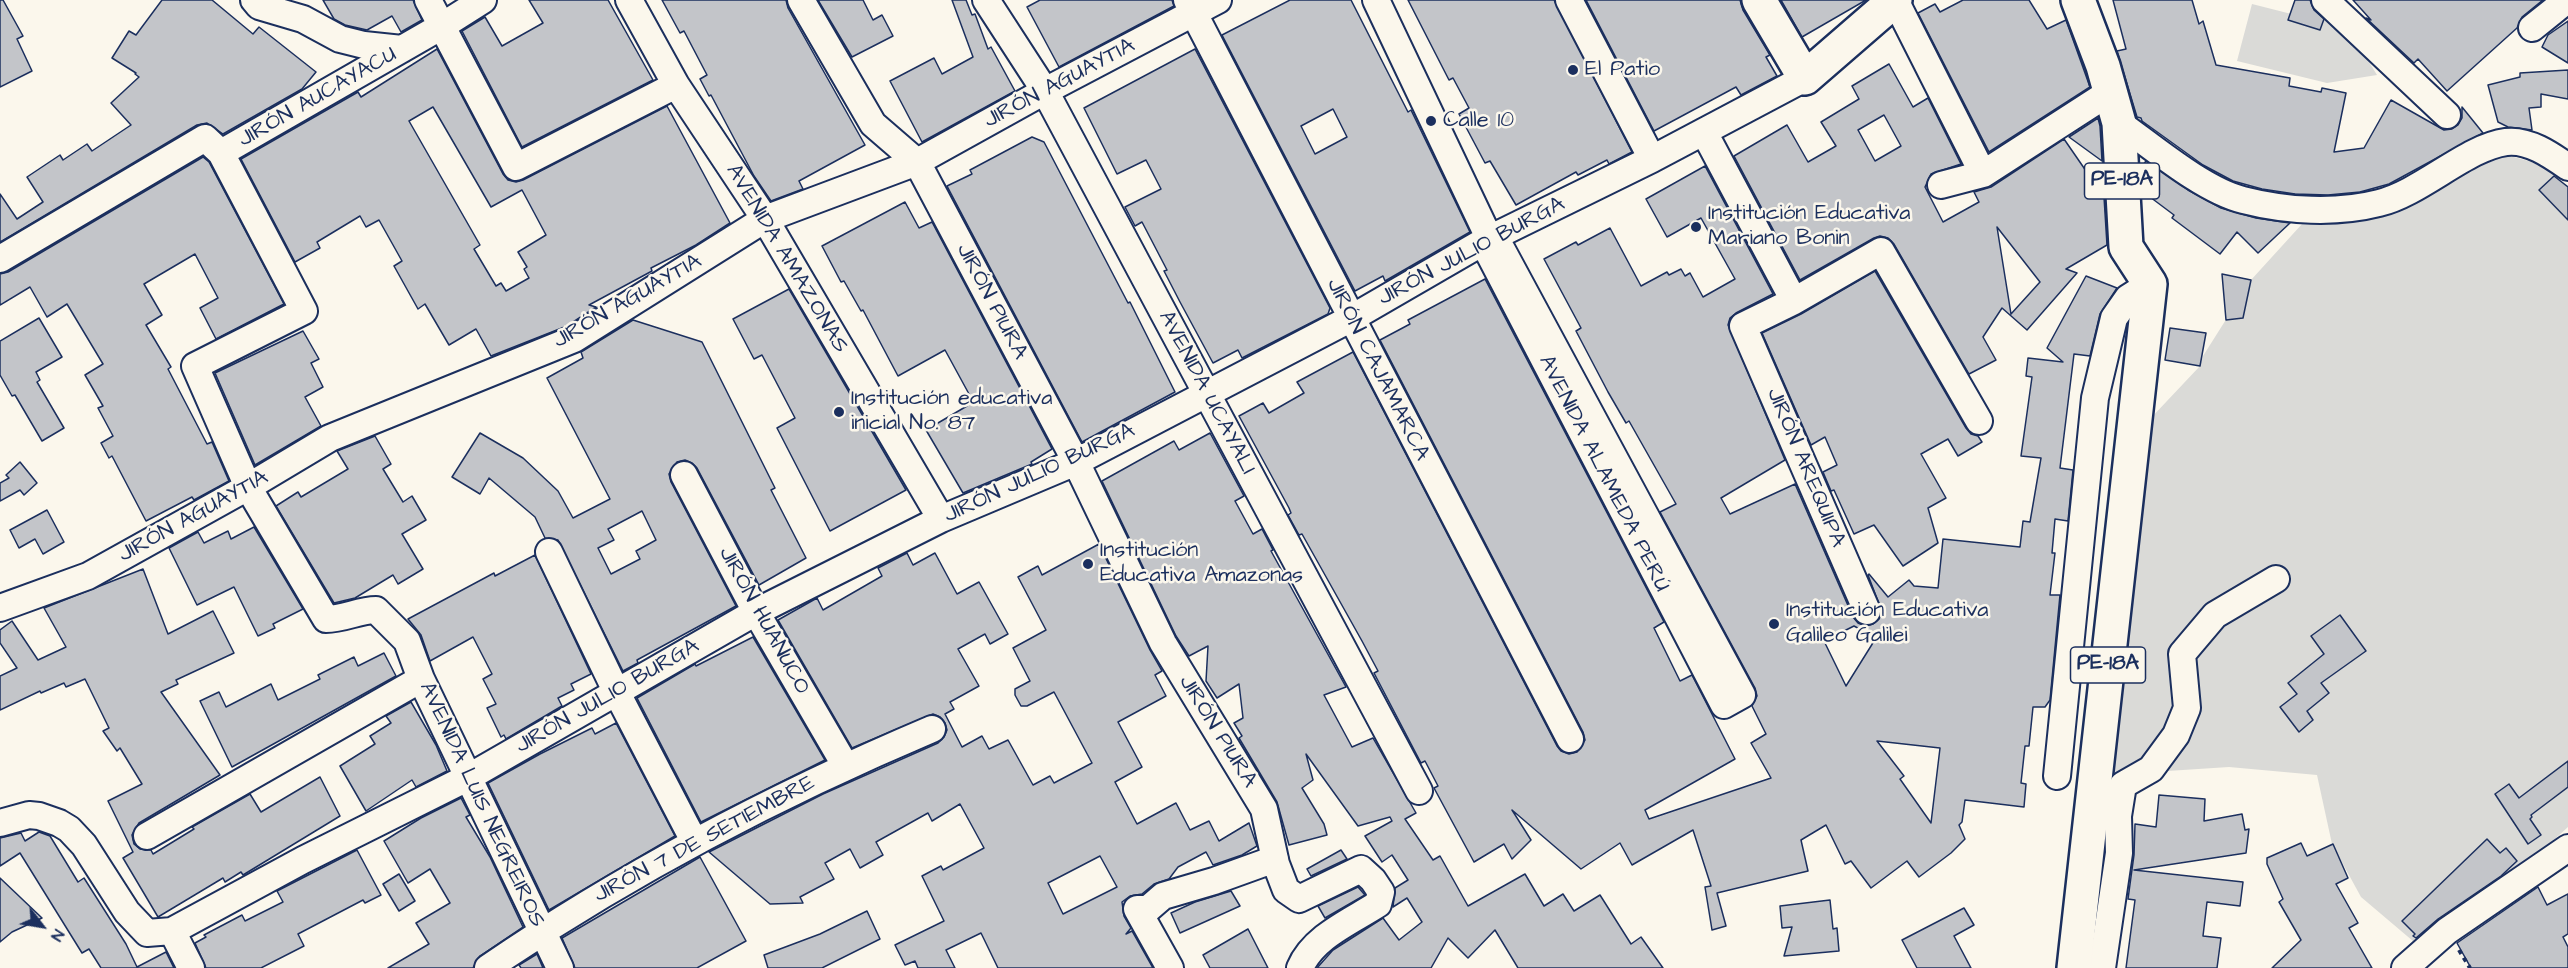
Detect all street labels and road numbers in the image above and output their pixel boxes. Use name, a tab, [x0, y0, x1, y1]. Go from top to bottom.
street label: JIRÓN AGUAYTIA	[980, 33, 1140, 135]
street label: JIRÓN AUCAYACU	[234, 42, 402, 154]
street label: AVENIDA AMAZONAS	[719, 160, 853, 358]
road number: PE-18A	[2084, 163, 2160, 199]
street label: JIRÓN JULIO BURGA	[1374, 192, 1570, 312]
street label: JIRÓN PIURA	[949, 240, 1033, 364]
street label: JIRÓN AGUAYTIA	[549, 249, 707, 355]
street label: JIRÓN CAJAMARCA	[1320, 274, 1434, 466]
street label: AVENIDA UCAYALI	[1152, 307, 1260, 479]
street label: AVENIDA ALAMEDA PERÚ	[1532, 351, 1674, 597]
street label: JIRÓN AREQUIPA	[1760, 384, 1850, 552]
street label: JIRÓN JULIO BURGA	[941, 418, 1139, 530]
street label: JIRÓN AGUAYTIA	[115, 465, 273, 569]
street label: JIRÓN HUANUCO	[712, 543, 814, 699]
street label: JIRÓN JULIO BURGA	[512, 634, 704, 760]
road number: PE-18A	[2070, 647, 2146, 683]
street label: JIRÓN PIURA	[1172, 671, 1262, 793]
street label: AVENIDA LUIS NEGREIROS	[412, 678, 550, 932]
street label: JIRÓN 7 DE SETIEMBRE	[590, 771, 820, 909]

